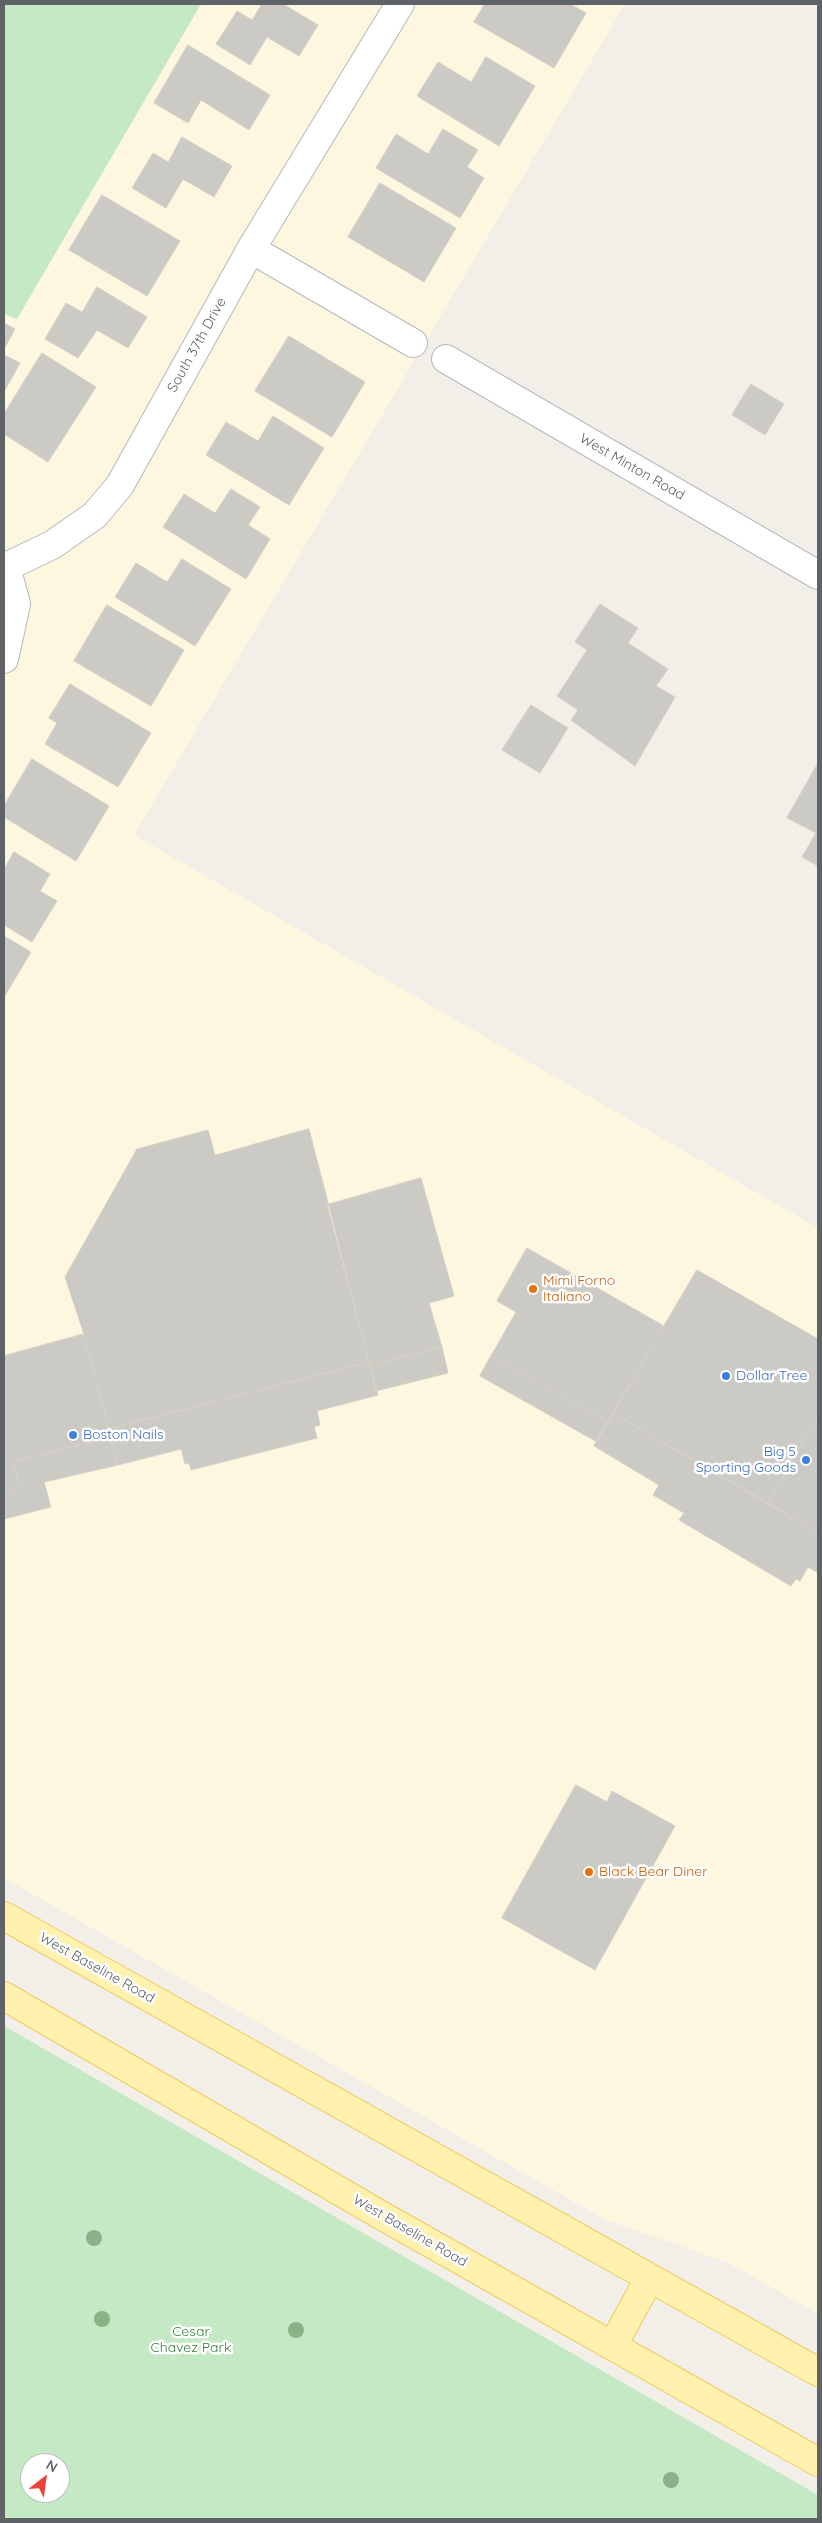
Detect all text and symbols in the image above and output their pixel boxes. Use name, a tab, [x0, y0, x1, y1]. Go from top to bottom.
street label: South 37th Drive	[164, 295, 230, 395]
street label: West Minton Road	[576, 430, 688, 504]
place label: Mimi Forno Italiano	[543, 1273, 615, 1305]
marker: Mimi Forno Italiano	[527, 1283, 539, 1295]
place label: Dollar Tree	[736, 1368, 807, 1384]
marker: Dollar Tree	[720, 1370, 732, 1382]
place label: Boston Nails	[83, 1427, 164, 1443]
marker: Boston Nails	[67, 1429, 79, 1441]
place label: Big 5 Sporting Goods	[696, 1444, 796, 1476]
marker: Big 5 Sporting Goods	[800, 1454, 812, 1466]
place label: Black Bear Diner	[599, 1864, 708, 1880]
marker: Black Bear Diner	[583, 1866, 595, 1878]
street label: West Baseline Road	[36, 1929, 158, 2007]
street label: West Baseline Road	[350, 2191, 470, 2271]
park label: Cesar Chavez Park	[151, 2324, 231, 2356]
north arrow	[20, 2453, 70, 2503]
text: N	[43, 2456, 61, 2476]

